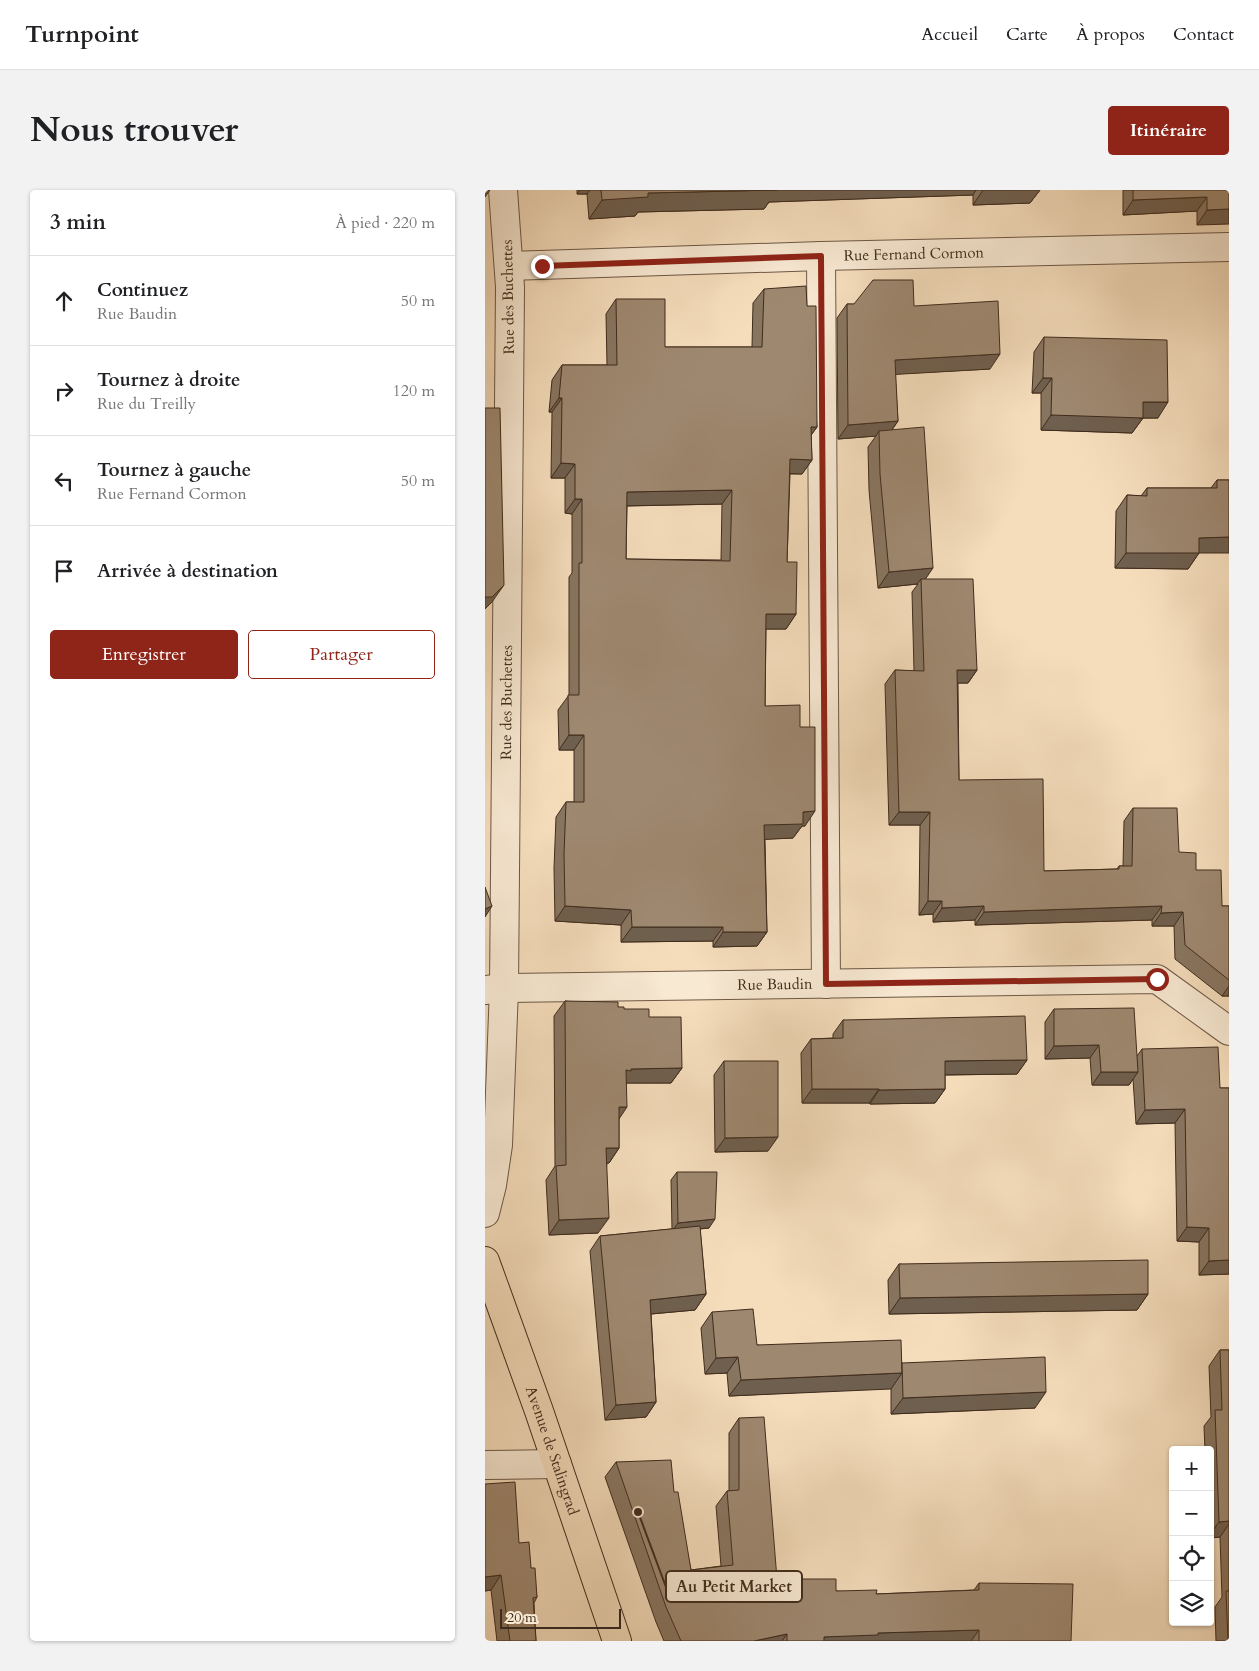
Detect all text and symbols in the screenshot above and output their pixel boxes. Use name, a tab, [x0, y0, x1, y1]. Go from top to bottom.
text: Turnpoint	[25, 18, 139, 51]
text: Accueil	[921, 22, 978, 47]
text: Carte	[1006, 22, 1048, 47]
text: À propos	[1076, 22, 1145, 47]
text: Contact	[1173, 22, 1234, 47]
text: Nous trouver	[30, 106, 238, 154]
button: Itinéraire	[1108, 106, 1229, 155]
text: 3 min	[50, 208, 106, 237]
text: À pied · 220 m	[335, 212, 435, 234]
street label: Rue des Buchettes	[497, 239, 519, 355]
street label: Rue Fernand Cormon	[843, 242, 985, 265]
route end	[531, 255, 554, 278]
text: Continuez	[97, 277, 188, 303]
icon: ahead	[50, 287, 78, 315]
text: 50 m	[401, 290, 435, 312]
text: Rue Baudin	[97, 303, 177, 325]
text: Tournez à droite	[97, 367, 240, 393]
icon: right	[50, 377, 78, 405]
text: 120 m	[393, 380, 435, 402]
text: Rue du Treilly	[97, 393, 196, 415]
text: Tournez à gauche	[97, 457, 251, 483]
icon: left	[50, 467, 78, 495]
text: 50 m	[401, 470, 435, 492]
text: Rue Fernand Cormon	[97, 483, 247, 505]
icon: arrive	[50, 557, 78, 585]
text: Arrivée à destination	[97, 558, 278, 584]
button: Enregistrer	[50, 630, 238, 679]
button: Partager	[248, 630, 435, 679]
street label: Rue des Buchettes	[496, 645, 517, 760]
route start	[1146, 968, 1169, 991]
street label: Rue Baudin	[737, 974, 813, 995]
street label: Avenue de Stalingrad	[521, 1383, 584, 1518]
map controls	[1169, 1446, 1214, 1626]
button: +	[1169, 1446, 1214, 1491]
button: −	[1169, 1491, 1214, 1536]
button: locate	[1169, 1536, 1214, 1581]
callout: Au Petit Market	[666, 1571, 802, 1602]
text: Au Petit Market	[676, 1576, 792, 1598]
button: layers	[1169, 1581, 1214, 1626]
scale bar	[500, 1606, 621, 1629]
text: 20 m	[507, 1608, 537, 1627]

